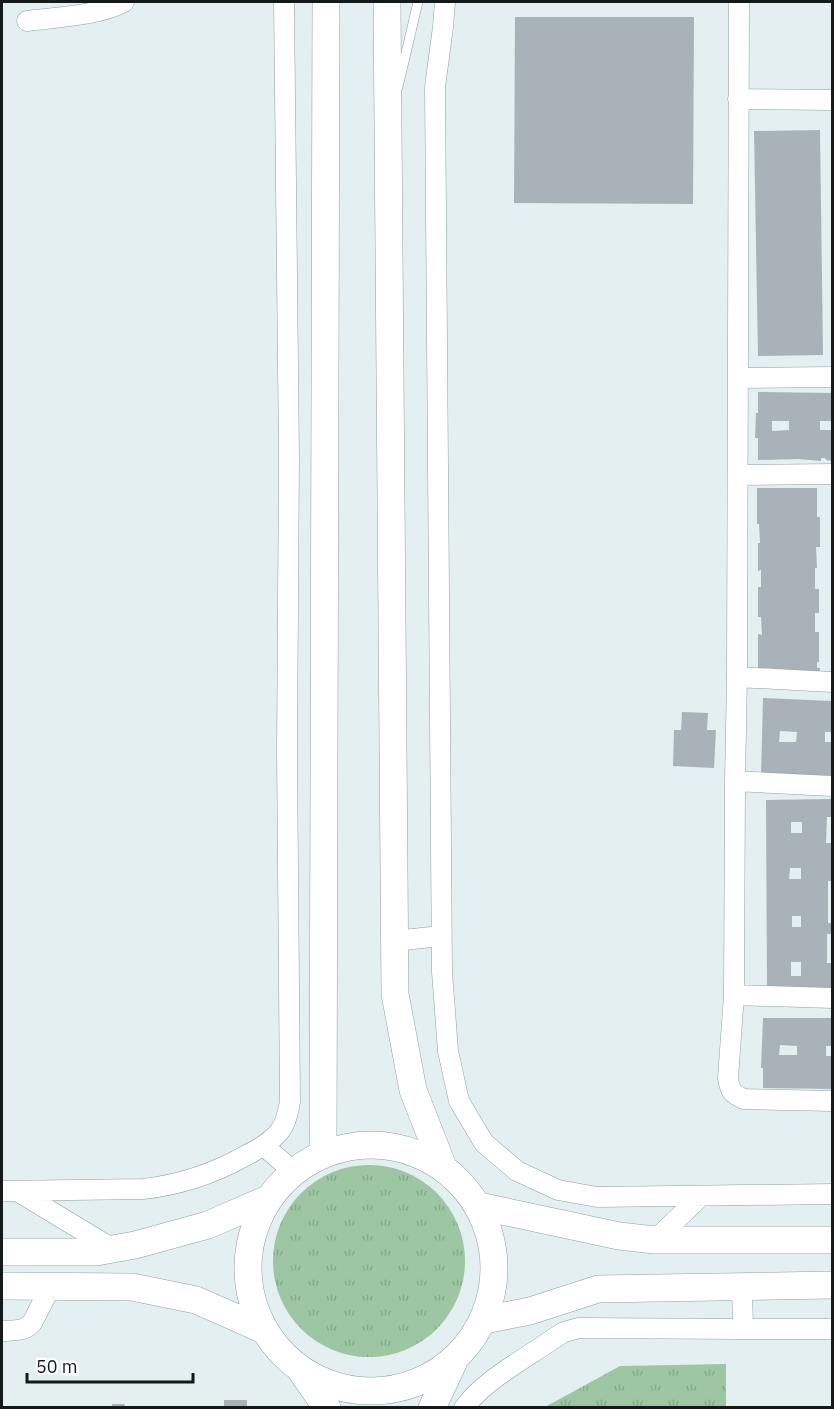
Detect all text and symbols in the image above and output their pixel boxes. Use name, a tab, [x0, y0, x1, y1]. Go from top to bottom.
scale bar	[27, 1346, 194, 1384]
text: 50 m	[36, 1355, 78, 1378]

